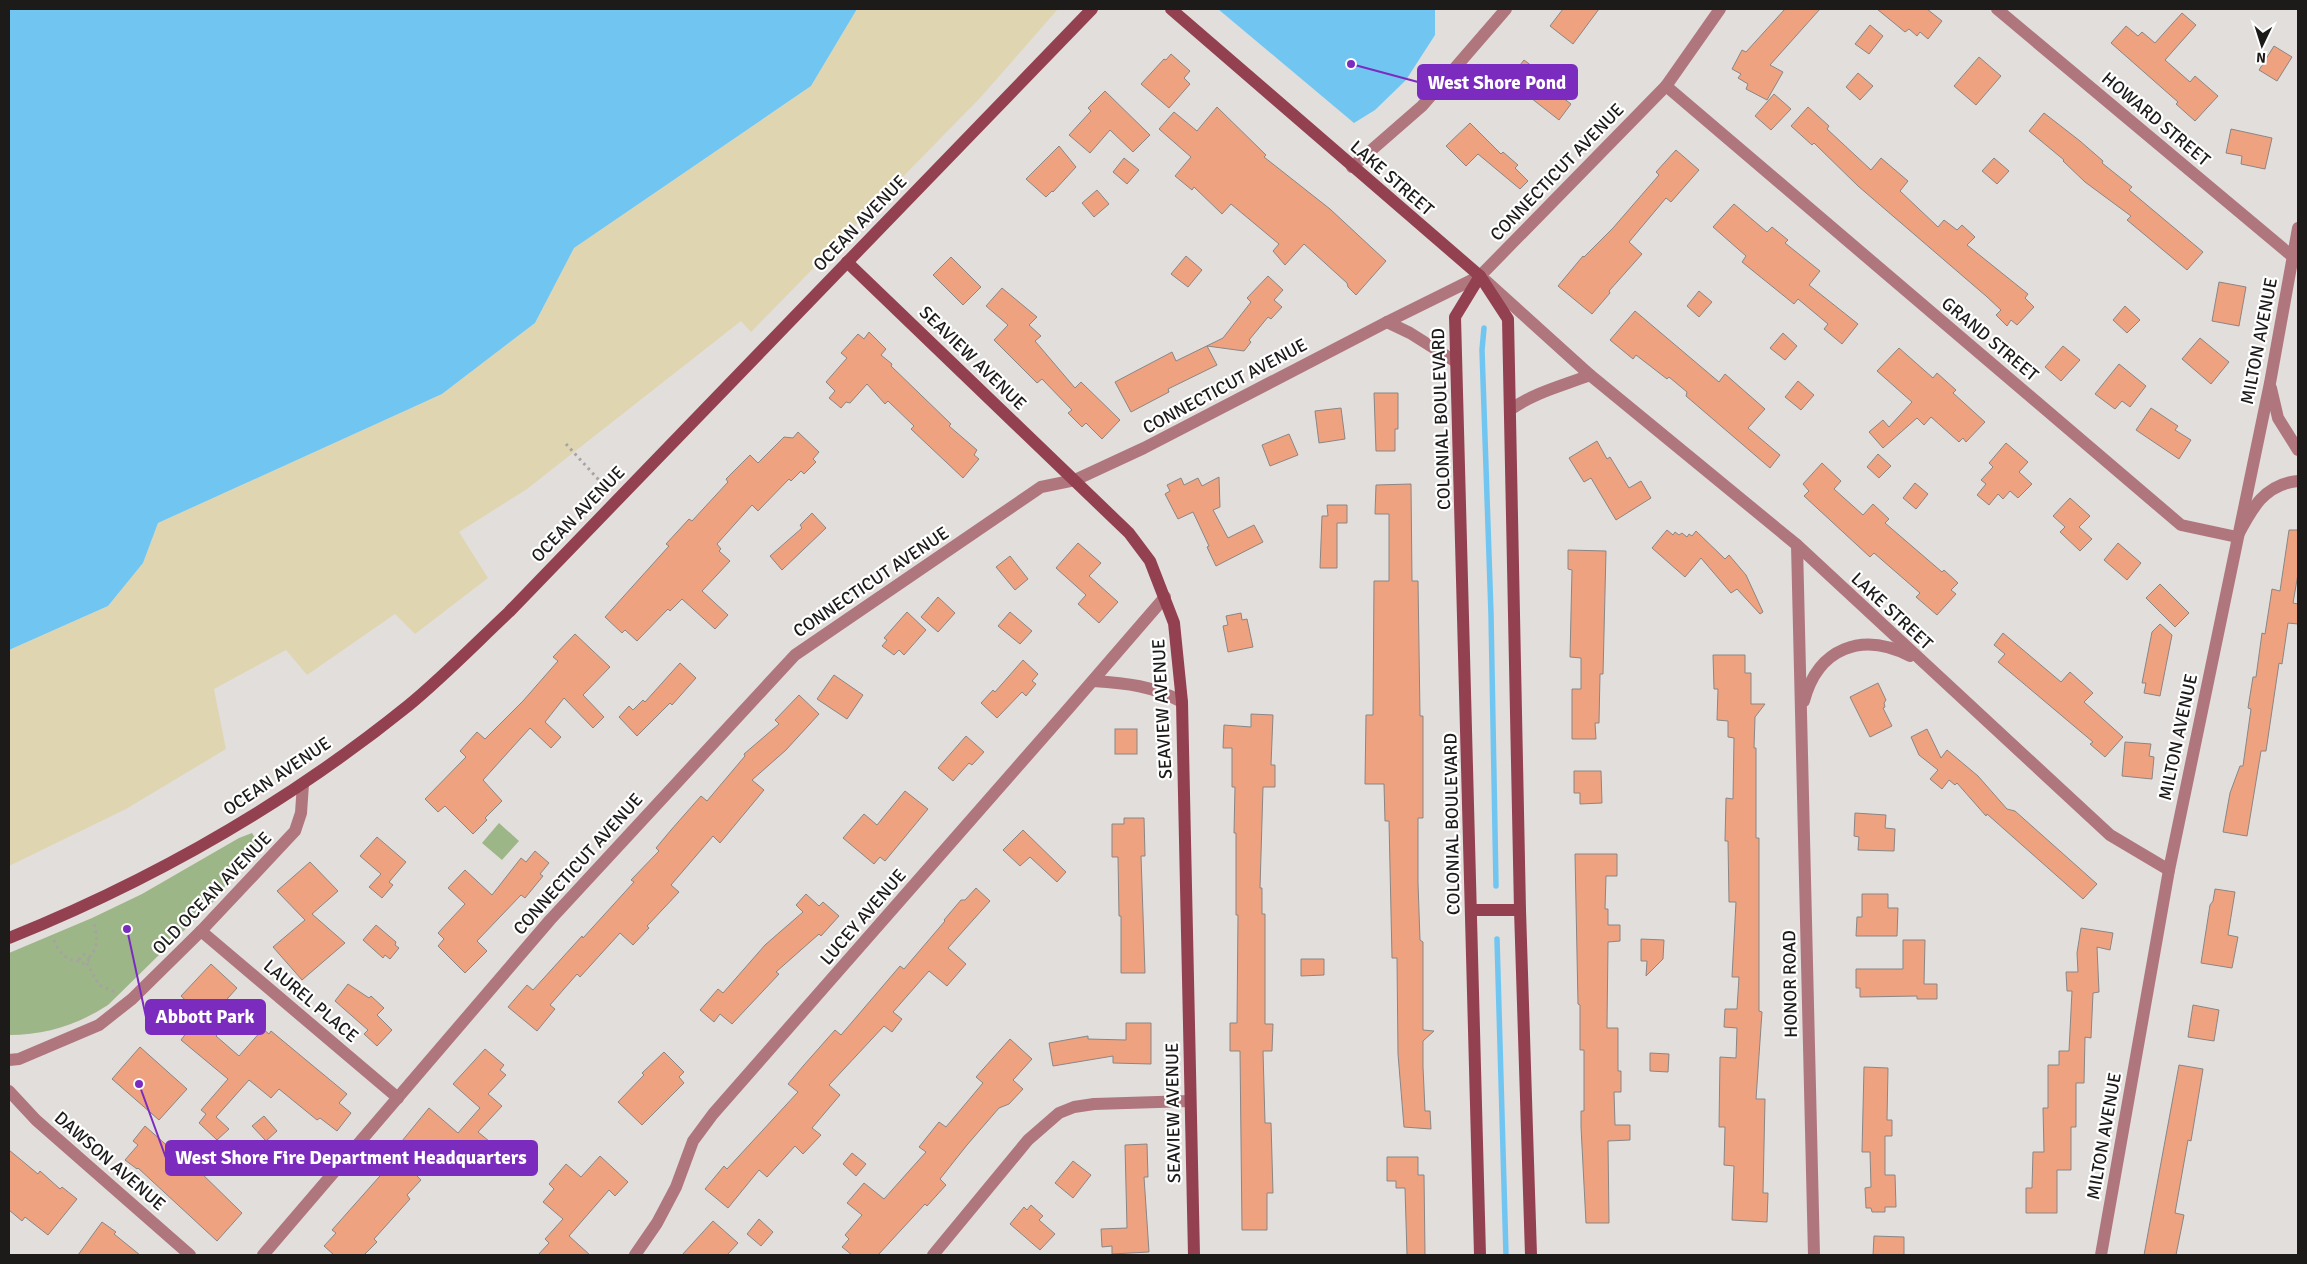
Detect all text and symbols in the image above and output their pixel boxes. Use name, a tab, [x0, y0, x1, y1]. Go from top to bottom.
north arrow	[2237, 20, 2287, 70]
text: N	[2256, 49, 2267, 66]
callout: West Shore Pond	[1418, 65, 1577, 99]
street label: HOWARD STREET	[2097, 67, 2215, 171]
text: West Shore Pond	[1428, 71, 1566, 95]
street label: CONNECTICUT AVENUE	[1486, 99, 1628, 245]
street label: LAKE STREET	[1346, 136, 1438, 220]
street label: OCEAN AVENUE	[809, 170, 911, 276]
street label: MILTON AVENUE	[2236, 276, 2282, 406]
street label: GRAND STREET	[1937, 292, 2043, 386]
street label: SEAVIEW AVENUE	[915, 301, 1031, 415]
street label: COLONIAL BOULEVARD	[1427, 328, 1455, 510]
street label: CONNECTICUT AVENUE	[1139, 333, 1311, 439]
street label: OCEAN AVENUE	[527, 461, 629, 567]
street label: CONNECTICUT AVENUE	[789, 522, 953, 642]
street label: LAKE STREET	[1847, 568, 1937, 654]
street label: SEAVIEW AVENUE	[1147, 638, 1177, 780]
street label: MILTON AVENUE	[2154, 672, 2202, 802]
street label: OCEAN AVENUE	[219, 732, 335, 820]
street label: COLONIAL BOULEVARD	[1439, 733, 1465, 915]
street label: CONNECTICUT AVENUE	[509, 789, 647, 939]
street label: OLD OCEAN AVENUE	[148, 827, 276, 959]
street label: LUCEY AVENUE	[815, 865, 911, 969]
street label: HONOR ROAD	[1778, 930, 1802, 1038]
street label: LAUREL PLACE	[259, 955, 363, 1047]
callout: Abbott Park	[146, 1000, 265, 1034]
text: Abbott Park	[156, 1005, 254, 1029]
street label: SEAVIEW AVENUE	[1161, 1043, 1185, 1183]
street label: MILTON AVENUE	[2082, 1071, 2126, 1201]
street label: DAWSON AVENUE	[50, 1107, 170, 1215]
callout: West Shore Fire Department Headquarters	[166, 1141, 537, 1175]
text: West Shore Fire Department Headquarters	[175, 1146, 527, 1170]

